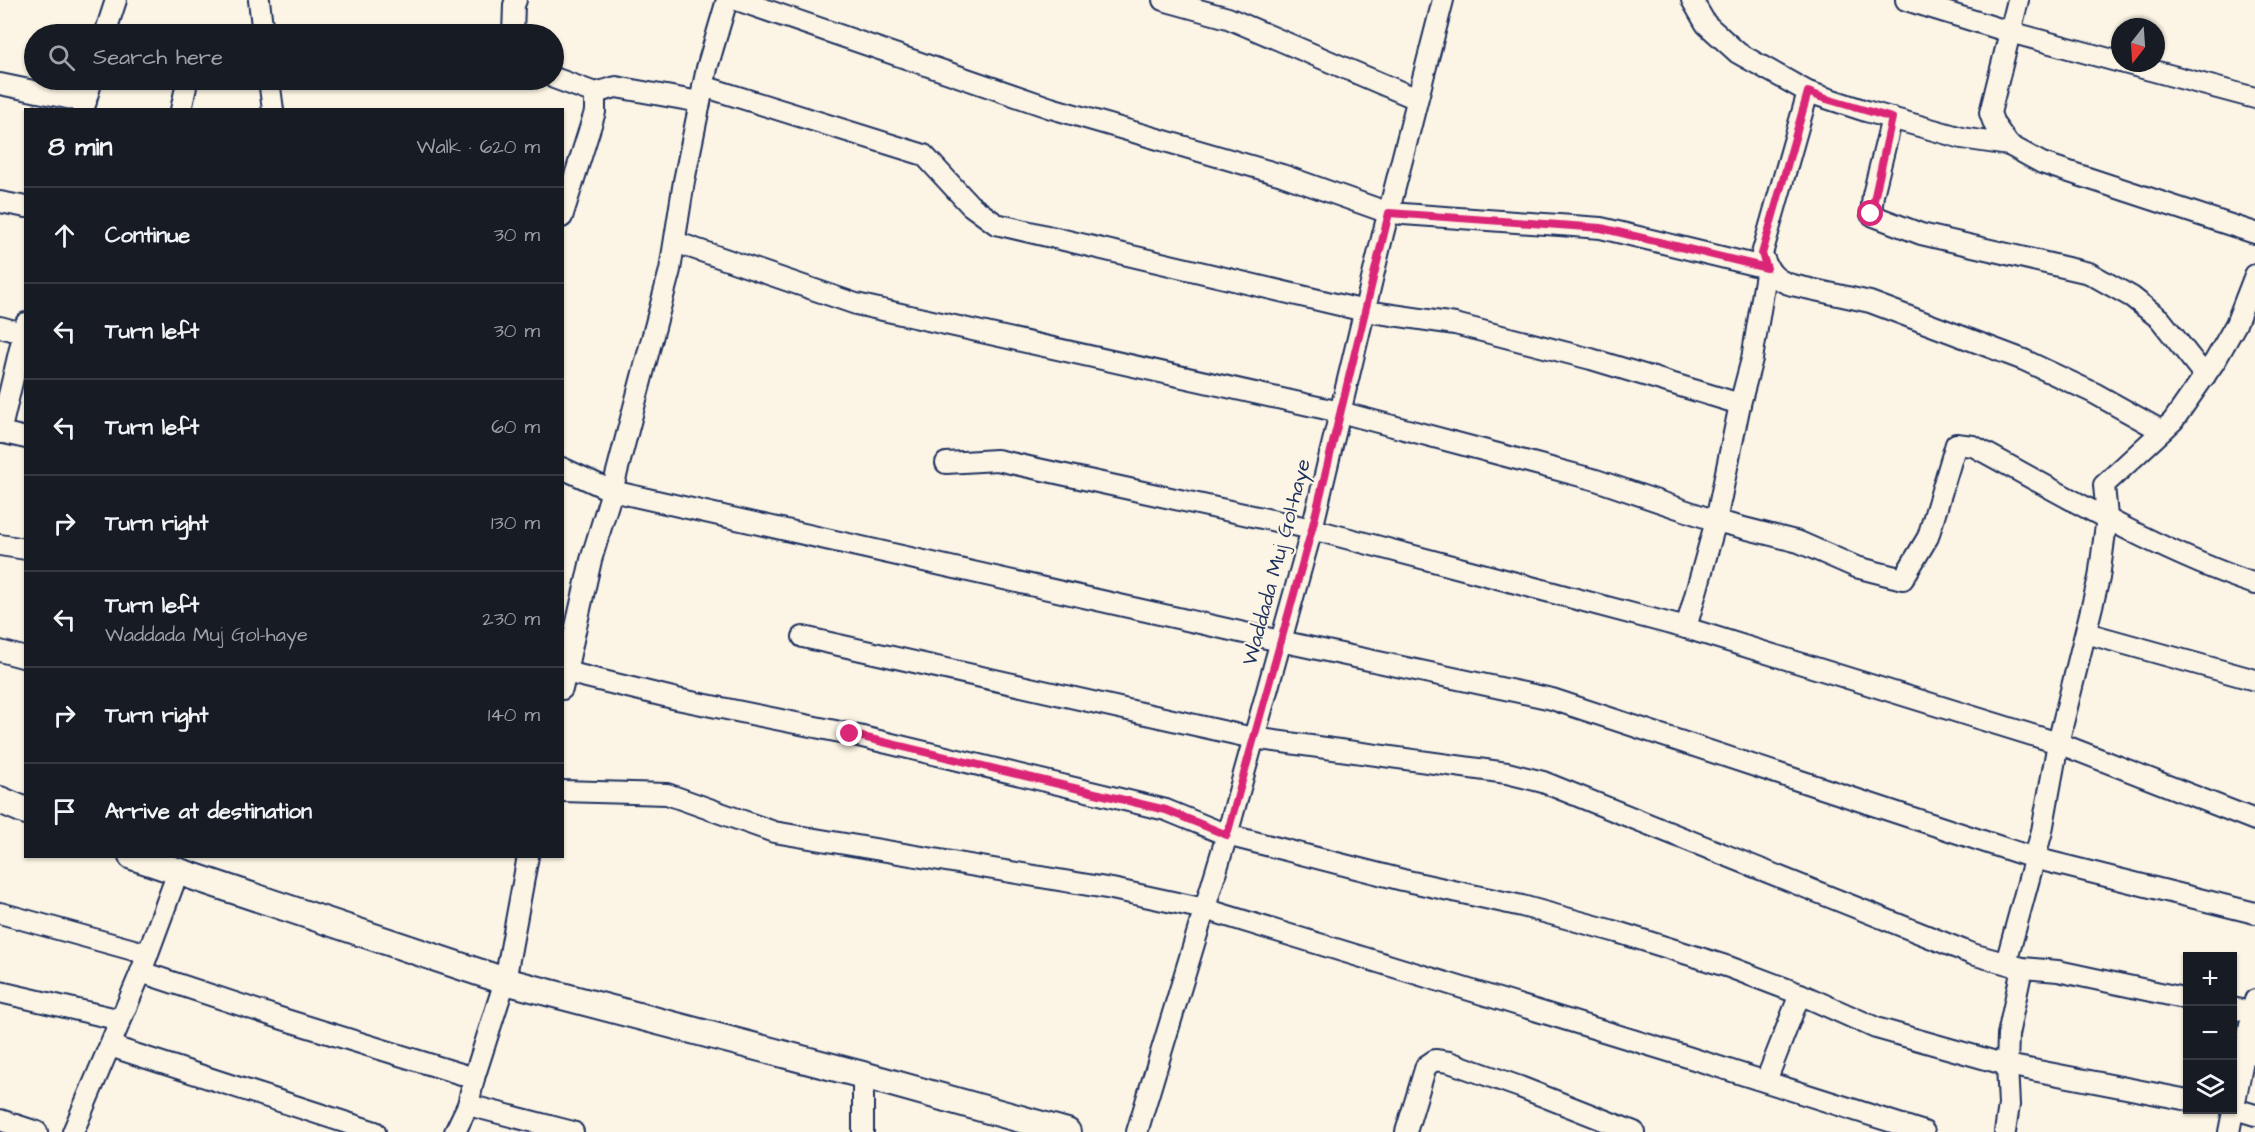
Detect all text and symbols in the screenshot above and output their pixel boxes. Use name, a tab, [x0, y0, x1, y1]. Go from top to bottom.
north arrow	[2111, 18, 2165, 72]
search box	[24, 24, 564, 90]
icon: search	[45, 41, 78, 74]
text: Search here	[93, 42, 223, 73]
text: 8 min	[48, 129, 112, 165]
text: Walk · 620 m	[417, 133, 540, 161]
route start	[1857, 200, 1883, 226]
icon: ahead	[48, 219, 81, 252]
text: Continue	[105, 220, 190, 251]
text: 30 m	[494, 221, 540, 249]
icon: left	[48, 315, 81, 348]
text: Turn left	[105, 316, 199, 347]
text: 30 m	[494, 317, 540, 345]
icon: left	[48, 411, 81, 444]
text: Turn left	[105, 412, 199, 443]
text: 60 m	[491, 413, 540, 441]
street label: Waddada Muj Gol-haye	[1235, 456, 1320, 669]
icon: right	[48, 507, 81, 540]
text: Turn right	[105, 508, 208, 539]
text: 130 m	[491, 509, 540, 537]
text: Turn left	[105, 590, 199, 621]
icon: left	[48, 603, 81, 636]
text: 230 m	[482, 605, 540, 633]
text: Waddada Muj Gol-haye	[105, 621, 308, 649]
icon: right	[48, 699, 81, 732]
text: Turn right	[105, 700, 208, 731]
text: 140 m	[488, 701, 540, 729]
route end	[836, 720, 862, 746]
icon: arrive	[48, 795, 81, 828]
text: Arrive at destination	[105, 796, 312, 827]
map controls	[2183, 952, 2237, 1114]
button: +	[2183, 952, 2237, 1006]
button: −	[2183, 1006, 2237, 1060]
button: layers	[2183, 1060, 2237, 1114]

